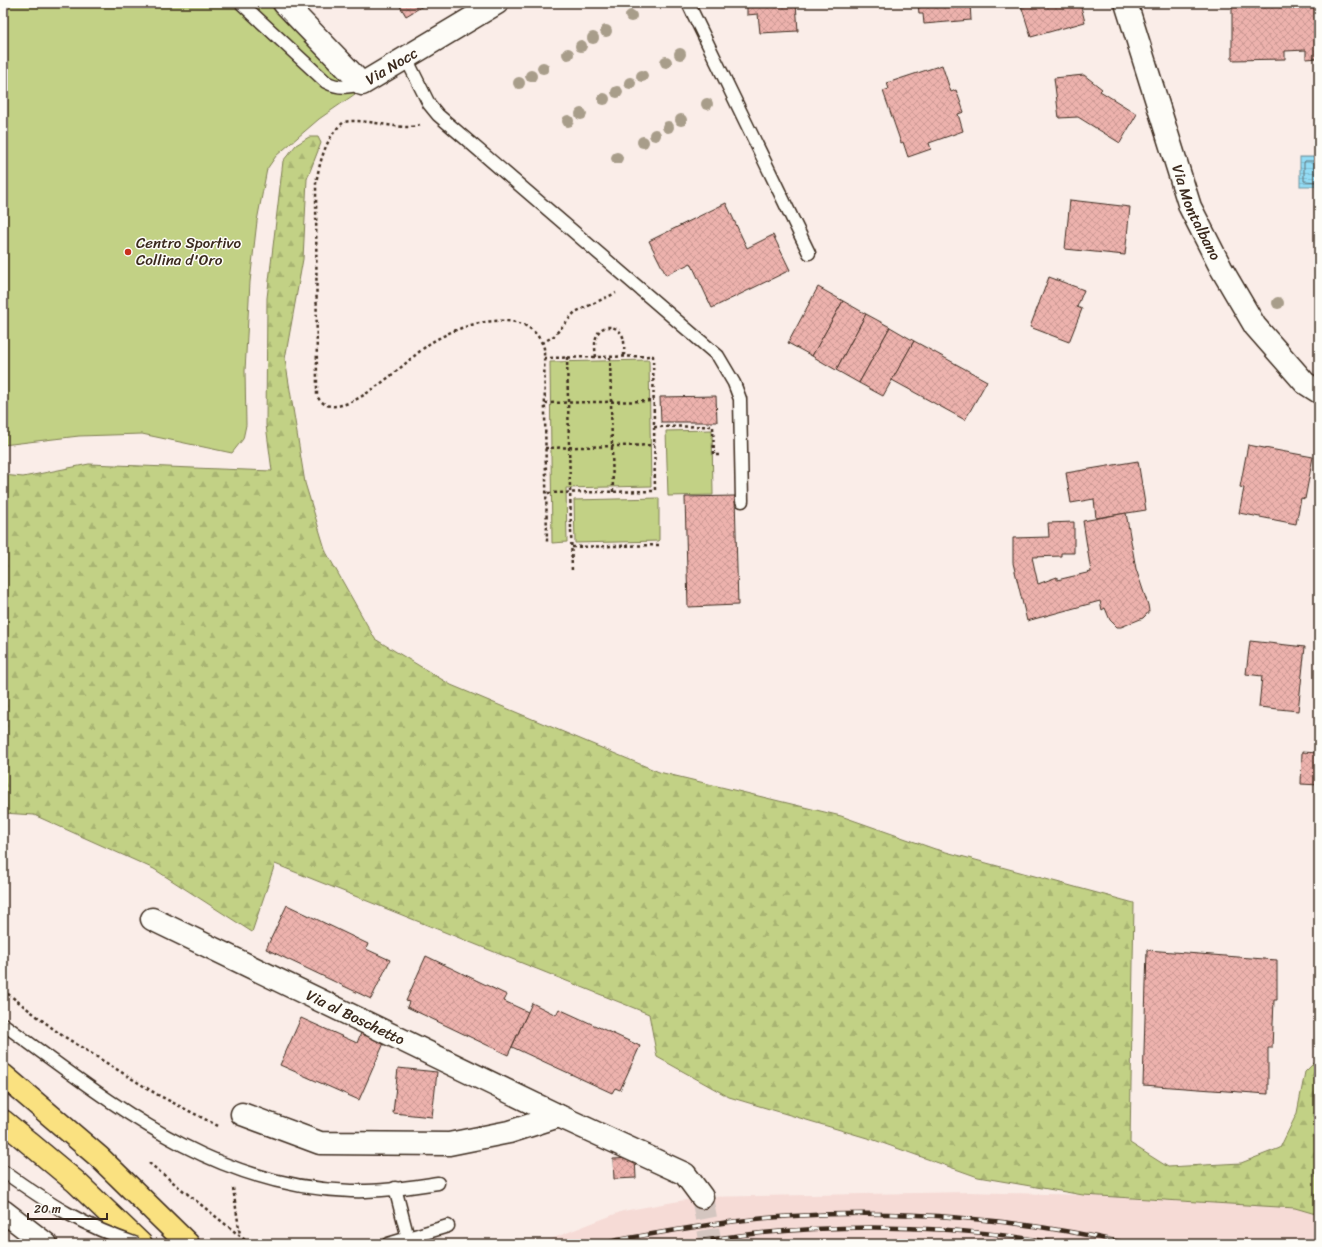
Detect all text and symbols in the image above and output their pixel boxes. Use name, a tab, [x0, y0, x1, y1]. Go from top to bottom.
street label: Via Nocc	[360, 40, 423, 92]
street label: Via Montalbano	[1164, 161, 1228, 266]
place label: Centro Sportivo Collina d'Oro	[136, 230, 241, 273]
marker: Centro Sportivo Collina d'Oro	[123, 247, 133, 257]
street label: Via al Boschetto	[302, 982, 410, 1053]
scale bar	[28, 1195, 107, 1221]
text: 20 m	[34, 1198, 61, 1220]

